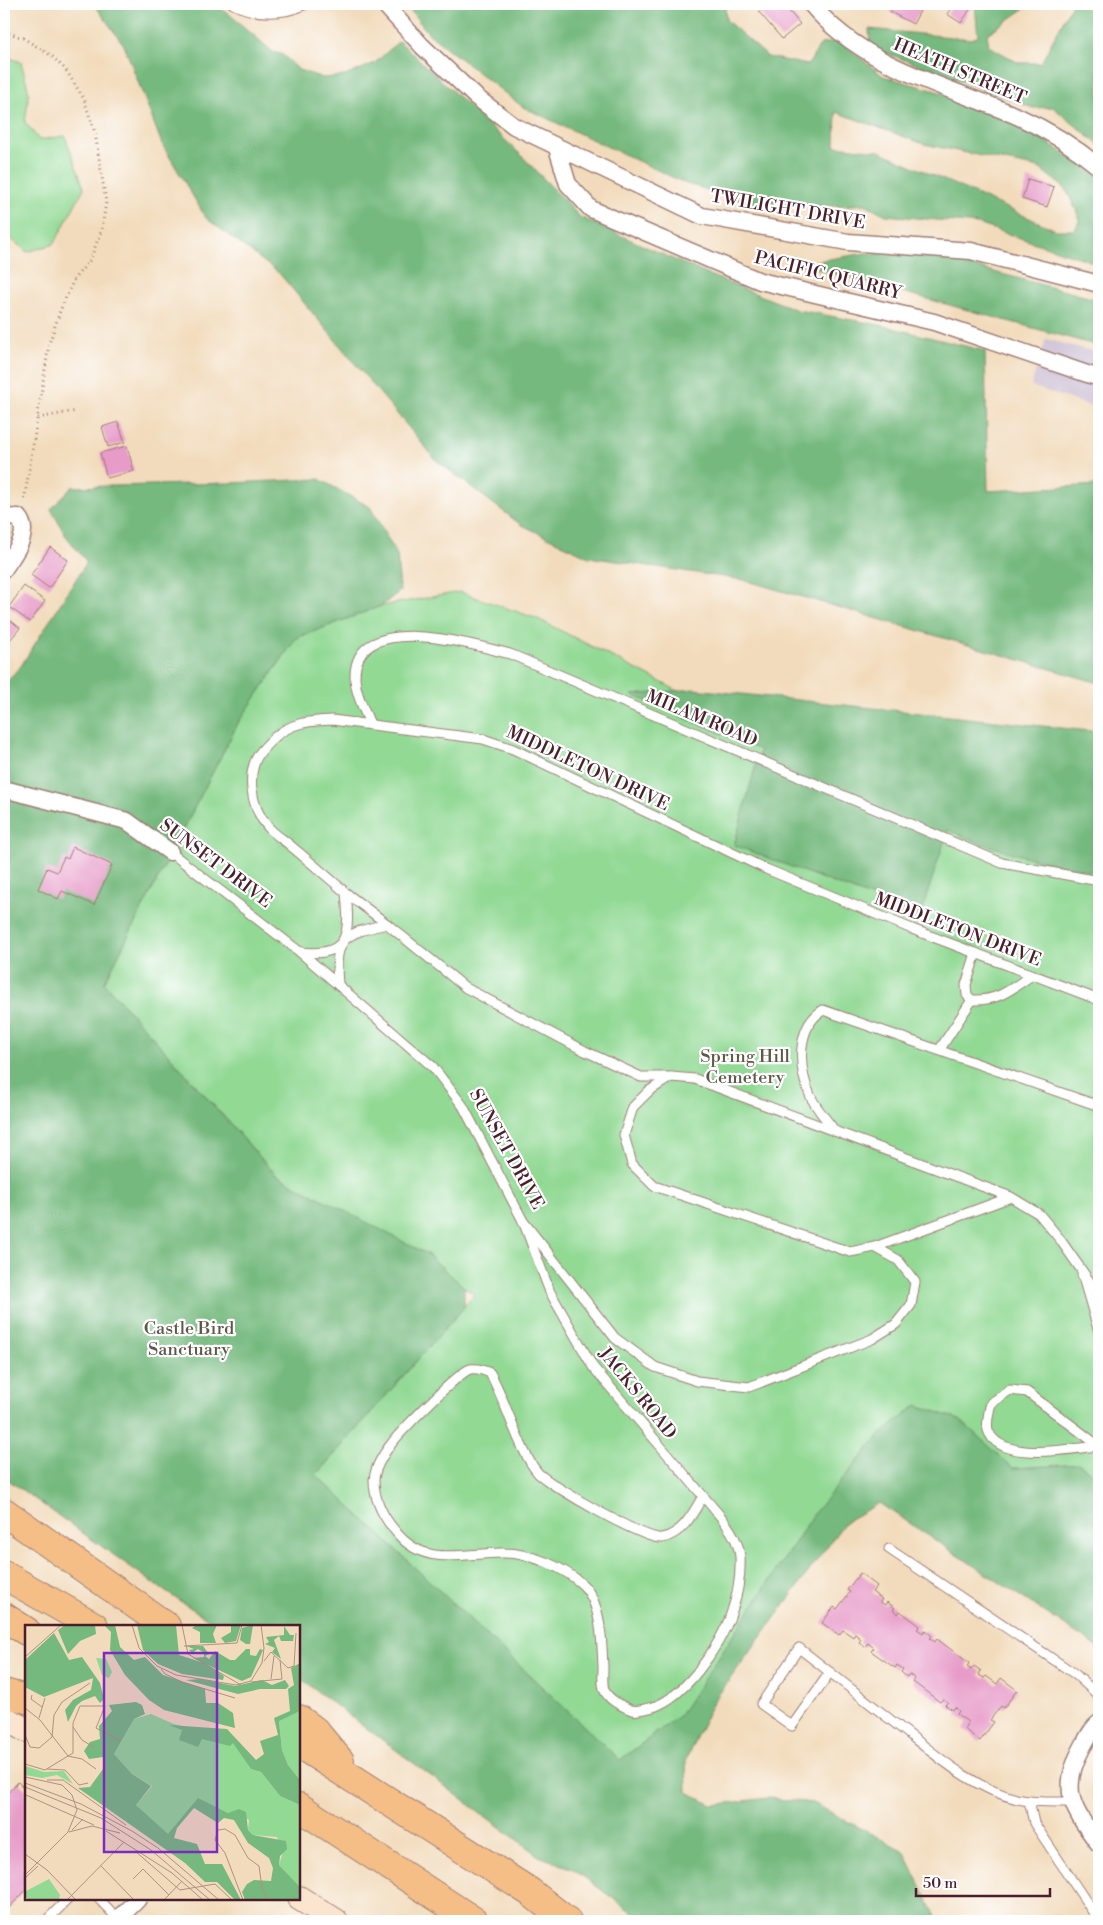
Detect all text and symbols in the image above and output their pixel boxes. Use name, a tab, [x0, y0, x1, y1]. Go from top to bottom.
street label: HEATH STREET	[890, 33, 1030, 110]
street label: TWILIGHT DRIVE	[709, 185, 867, 234]
street label: PACIFIC QUARRY	[752, 246, 905, 305]
street label: MILAM ROAD	[643, 685, 761, 752]
street label: MIDDLETON DRIVE	[503, 721, 673, 816]
street label: SUNSET DRIVE	[155, 814, 276, 913]
street label: MIDDLETON DRIVE	[871, 887, 1045, 972]
park label: Spring Hill Cemetery	[700, 1045, 790, 1089]
street label: SUNSET DRIVE	[464, 1085, 549, 1214]
park label: Castle Bird Sanctuary	[144, 1317, 235, 1361]
street label: JACKS ROAD	[593, 1342, 682, 1444]
inset map	[25, 1625, 300, 1900]
scale bar	[916, 1865, 1049, 1897]
text: 50 m	[923, 1874, 957, 1893]

